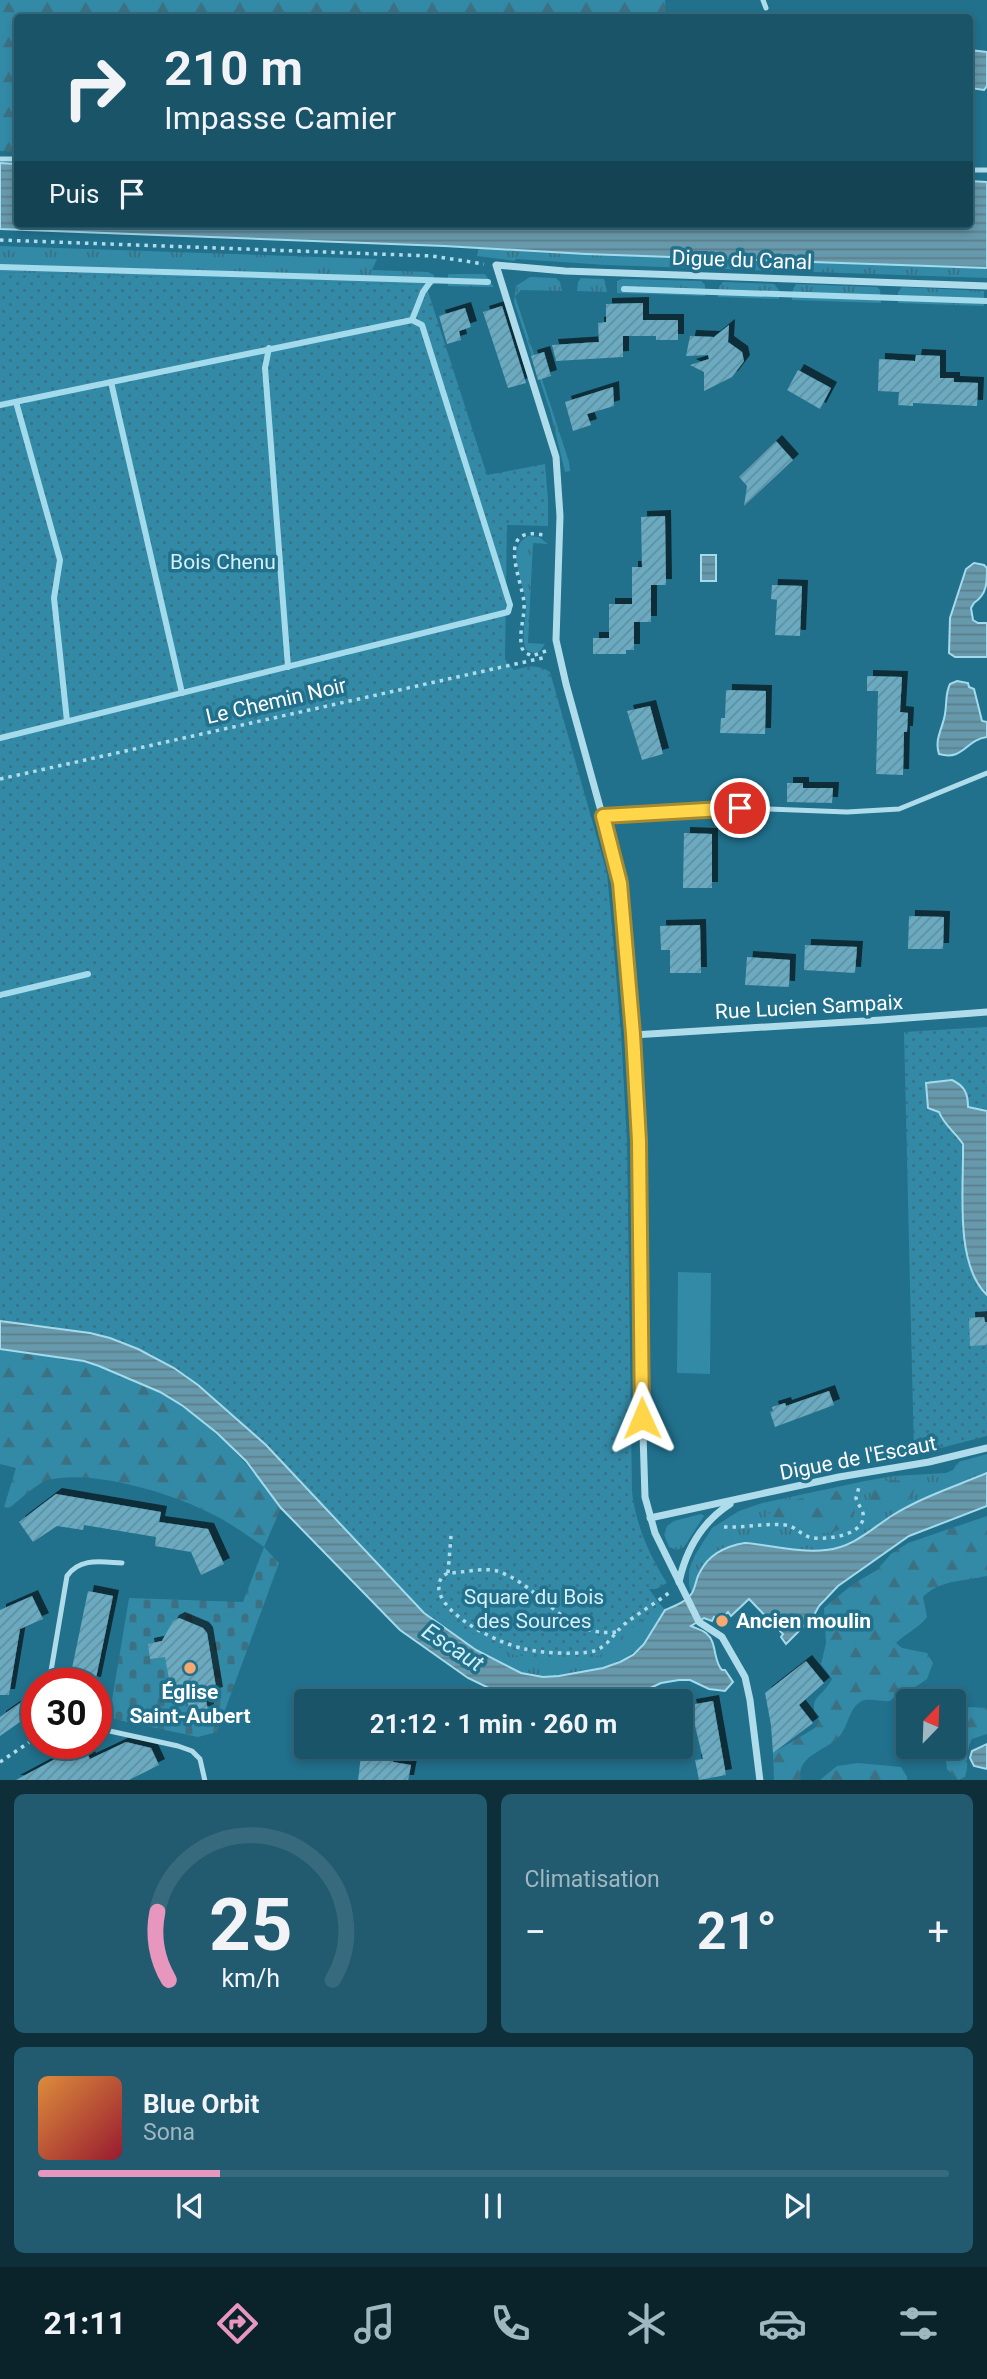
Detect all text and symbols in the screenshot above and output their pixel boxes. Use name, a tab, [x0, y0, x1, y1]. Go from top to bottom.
text: 210 m	[164, 40, 303, 97]
icon: right	[49, 42, 140, 133]
text: Impasse Camier	[164, 99, 396, 137]
icon: arrive	[113, 175, 151, 213]
text: Puis	[49, 179, 99, 209]
street label: Digue du Canal	[671, 246, 813, 274]
park label: Bois Chenu	[170, 550, 276, 574]
street label: Le Chemin Noir	[203, 673, 349, 729]
pin	[710, 778, 770, 838]
icon: arrive	[721, 789, 759, 827]
street label: Rue Lucien Sampaix	[714, 990, 904, 1024]
position arrow	[605, 1381, 679, 1455]
street label: Digue de l'Escaut	[778, 1431, 939, 1485]
park label: Square du Bois des Sources	[464, 1585, 604, 1633]
place label: Ancien moulin	[736, 1609, 871, 1633]
marker: Ancien moulin	[714, 1613, 730, 1629]
water label: Escaut	[417, 1618, 489, 1678]
marker: Église Saint-Aubert	[182, 1660, 198, 1676]
speed limit sign: 30	[21, 1668, 112, 1759]
place label: Église Saint-Aubert	[129, 1680, 251, 1728]
north arrow	[896, 1689, 966, 1759]
map controls	[896, 1689, 966, 1759]
text: 21:12 · 1 min · 260 m	[370, 1709, 617, 1739]
text: Climatisation	[525, 1866, 660, 1893]
text: 25	[208, 1882, 292, 1968]
text: 21°	[697, 1901, 777, 1962]
text: −	[525, 1910, 546, 1954]
text: +	[927, 1910, 949, 1954]
text: km/h	[221, 1963, 280, 1992]
text: Blue Orbit	[143, 2089, 259, 2119]
text: Sona	[143, 2119, 195, 2146]
icon: previous	[171, 2187, 209, 2225]
icon: pause	[474, 2187, 512, 2225]
icon: next	[778, 2187, 816, 2225]
icon: directions	[213, 2299, 262, 2348]
icon: music	[350, 2299, 399, 2348]
icon: phone	[486, 2299, 535, 2348]
icon: climate	[622, 2299, 671, 2348]
icon: car	[758, 2299, 807, 2348]
icon: filters	[894, 2299, 943, 2348]
text: 21:11	[44, 2304, 126, 2342]

